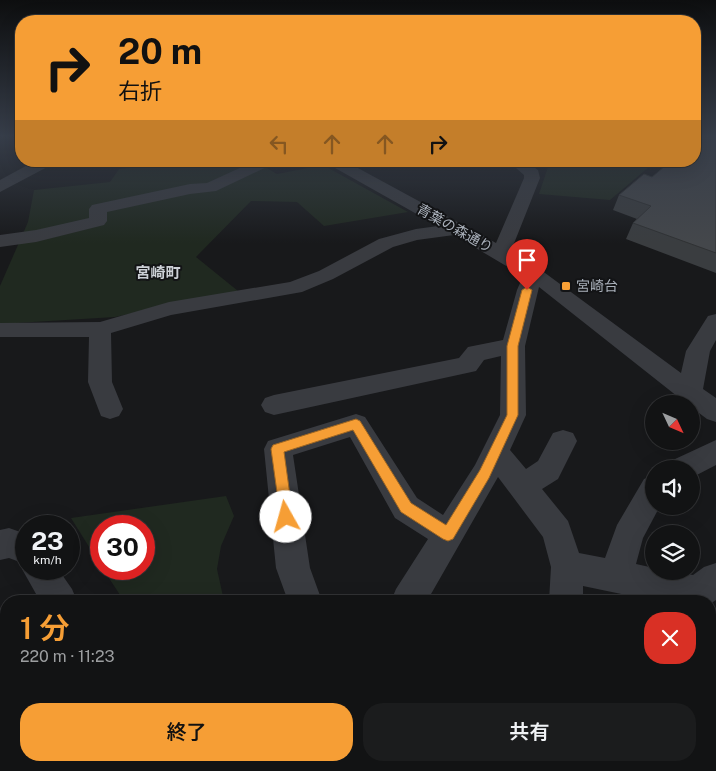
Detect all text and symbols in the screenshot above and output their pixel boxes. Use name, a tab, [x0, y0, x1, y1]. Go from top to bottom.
text: 20 m	[118, 31, 202, 72]
icon: right	[35, 35, 100, 100]
text: 右折	[118, 78, 162, 104]
icon: left	[265, 130, 293, 158]
icon: ahead	[318, 130, 346, 158]
icon: ahead	[371, 130, 399, 158]
icon: right	[424, 130, 452, 158]
street label: 青葉の森通り	[414, 201, 496, 255]
pin	[506, 239, 548, 290]
icon: arrive	[513, 246, 541, 274]
district label: 宮崎町	[135, 264, 181, 281]
place label: 宮崎台	[576, 278, 618, 294]
marker: 宮崎台	[560, 280, 572, 292]
north arrow	[645, 395, 700, 450]
map controls	[645, 395, 700, 580]
button: sound	[645, 460, 700, 515]
position arrow	[259, 490, 311, 542]
speed limit sign: 30	[90, 515, 155, 580]
button: layers	[645, 525, 700, 580]
text: 23	[31, 526, 64, 556]
text: km/h	[33, 553, 62, 567]
text: 1 分	[20, 610, 70, 646]
button: close	[644, 612, 696, 664]
text: 220 m · 11:23	[20, 647, 115, 666]
button: 終了	[20, 703, 353, 761]
button: 共有	[363, 703, 696, 761]

